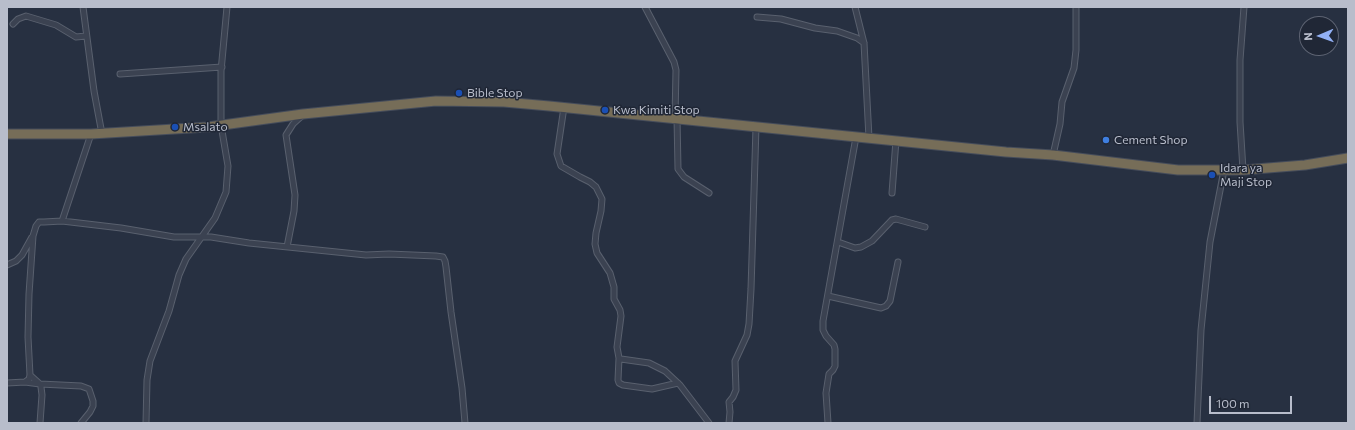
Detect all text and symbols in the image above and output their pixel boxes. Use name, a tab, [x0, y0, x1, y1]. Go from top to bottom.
north arrow	[1299, 16, 1339, 56]
text: N	[1301, 32, 1314, 41]
place label: Bible Stop	[467, 86, 523, 100]
marker: Bible Stop	[454, 88, 464, 98]
place label: Kwa Kimiti Stop	[613, 103, 700, 117]
marker: Kwa Kimiti Stop	[600, 105, 610, 115]
place label: Msalato	[183, 120, 228, 134]
marker: Msalato	[170, 122, 180, 132]
place label: Cement Shop	[1114, 133, 1188, 147]
marker: Cement Shop	[1101, 135, 1111, 145]
place label: Idara ya Maji Stop	[1220, 161, 1272, 189]
marker: Idara ya Maji Stop	[1207, 170, 1217, 180]
scale bar	[1211, 388, 1294, 414]
text: 100 m	[1216, 396, 1250, 410]

